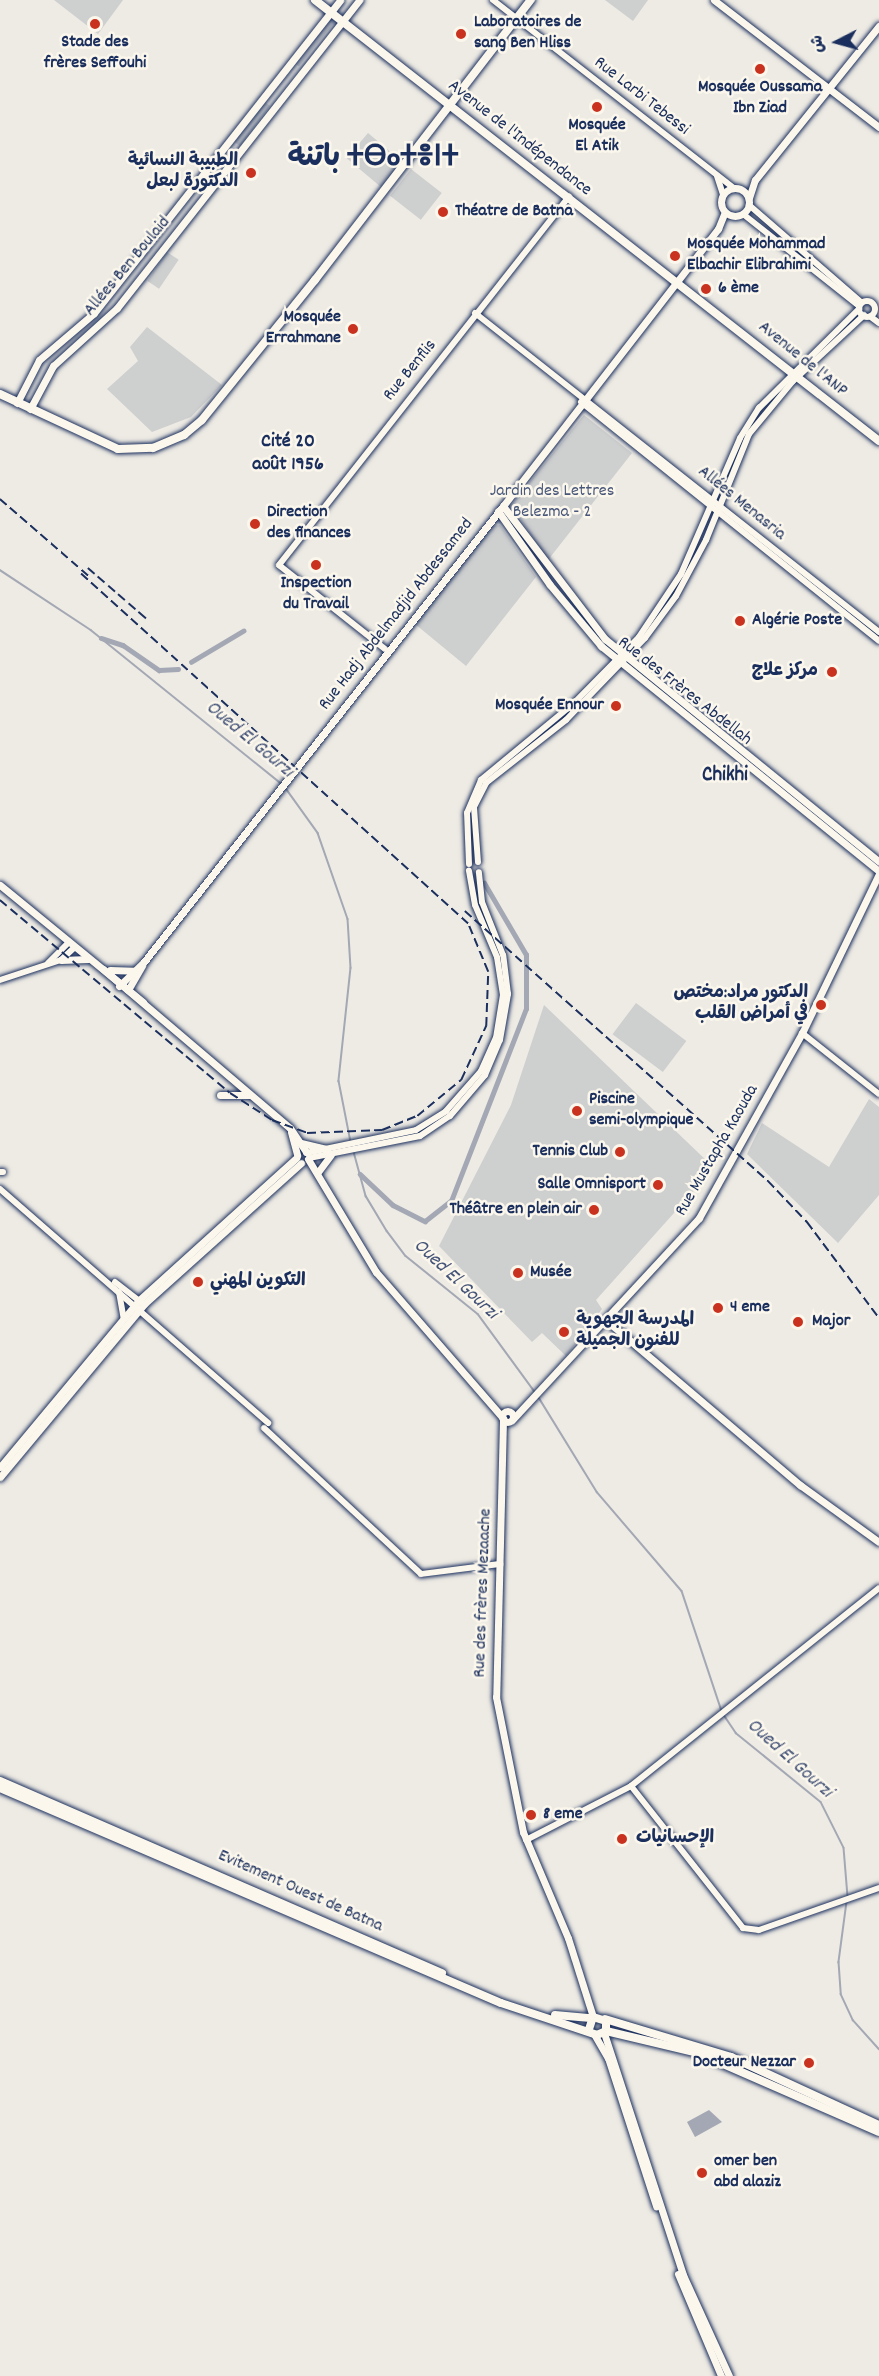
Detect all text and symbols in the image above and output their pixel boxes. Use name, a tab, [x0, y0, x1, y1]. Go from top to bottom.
north arrow	[807, 12, 867, 72]
place label: Laboratoires de sang Ben Hliss	[474, 13, 581, 56]
marker: Stade des frères Seffouhi	[88, 17, 102, 31]
marker: Laboratoires de sang Ben Hliss	[452, 25, 470, 43]
place label: Stade des frères Seffouhi	[44, 33, 146, 76]
text: ش	[806, 34, 831, 54]
street label: Rue Larbi Tebessi	[589, 53, 693, 141]
marker: Mosquée Oussama Ibn Ziad	[753, 62, 767, 76]
street label: Avenue de l'Indépendance	[443, 76, 595, 202]
place label: Mosquée Oussama Ibn Ziad	[698, 78, 822, 121]
marker: Mosquée El Atik	[590, 100, 604, 114]
place label: Mosquée El Atik	[568, 116, 626, 158]
district label: باتنة ⵜⴱⴰⵜⴻⵏⵜ	[288, 142, 458, 178]
place label: الطبيبة النسائية الدكتورة لبعل	[128, 152, 238, 195]
marker: الطبيبة النسائية الدكتورة لبعل	[242, 164, 260, 182]
place label: Théatre de Batna	[455, 201, 573, 223]
marker: Théatre de Batna	[436, 205, 450, 219]
street label: Allées Ben Boulaid	[80, 213, 176, 321]
place label: Mosquée Mohammad Elbachir Elibrahimi	[687, 235, 826, 278]
marker: Mosquée Mohammad Elbachir Elibrahimi	[668, 249, 682, 263]
place label: 6 ème	[718, 278, 759, 300]
marker: 6 ème	[699, 282, 713, 296]
place label: Mosquée Errahmane	[266, 308, 341, 350]
street label: Avenue de l'ANP	[753, 317, 851, 403]
marker: Mosquée Errahmane	[346, 322, 360, 336]
street label: Rue Benflis	[380, 336, 442, 406]
district label: Cité 20 août 1956	[252, 430, 324, 477]
street label: Allées Menasria	[693, 462, 789, 546]
park label: Jardin des Lettres Belezma - 2	[490, 482, 614, 524]
place label: Direction des finances	[267, 503, 351, 546]
street label: Rue Hadj Abdelmadjid Abdessamed	[315, 515, 479, 715]
marker: Direction des finances	[248, 517, 262, 531]
marker: Inspection du Travail	[309, 558, 323, 572]
place label: Inspection du Travail	[280, 574, 352, 616]
place label: Algérie Poste	[752, 610, 842, 632]
marker: Algérie Poste	[733, 614, 747, 628]
street label: Rue des Frères Abdellah	[612, 633, 756, 751]
place label: مركز علاج	[751, 661, 818, 683]
marker: مركز علاج	[823, 663, 841, 681]
place label: Mosquée Ennour	[495, 695, 604, 717]
water label: Oued El Gourzi	[200, 696, 298, 784]
marker: Mosquée Ennour	[609, 699, 623, 713]
district label: Chikhi	[702, 763, 748, 789]
place label: الدكتور مراد:مختص في أمراض القلب	[673, 984, 808, 1026]
marker: الدكتور مراد:مختص في أمراض القلب	[812, 996, 830, 1014]
street label: Rue Mustapha Kaouda	[672, 1081, 764, 1221]
place label: Piscine semi-olympique	[589, 1090, 694, 1132]
marker: Piscine semi-olympique	[570, 1104, 584, 1118]
place label: Tennis Club	[533, 1141, 608, 1163]
marker: Tennis Club	[613, 1145, 627, 1159]
place label: Salle Omnisport	[537, 1174, 646, 1196]
marker: Salle Omnisport	[651, 1178, 665, 1192]
place label: Théâtre en plein air	[449, 1199, 582, 1221]
marker: Théâtre en plein air	[587, 1203, 601, 1217]
water label: Oued El Gourzi	[407, 1235, 503, 1325]
place label: Musée	[530, 1262, 572, 1284]
marker: Musée	[511, 1266, 525, 1280]
place label: التكوين المهني	[210, 1271, 306, 1293]
marker: التكوين المهني	[191, 1275, 205, 1289]
place label: 4 eme	[730, 1297, 770, 1319]
marker: 4 eme	[711, 1301, 725, 1315]
place label: المدرسة الجهوية للفنون الجميلة	[576, 1311, 694, 1354]
place label: Major	[812, 1311, 850, 1333]
marker: Major	[789, 1313, 807, 1331]
marker: المدرسة الجهوية للفنون الجميلة	[557, 1325, 571, 1339]
street label: Rue des frères Mezaache	[470, 1508, 498, 1678]
water label: Oued El Gourzi	[741, 1714, 837, 1804]
place label: 8 eme	[543, 1804, 583, 1826]
marker: 8 eme	[524, 1808, 538, 1822]
place label: الإحسانيات	[636, 1828, 714, 1850]
marker: الإحسانيات	[613, 1830, 631, 1848]
street label: Evitement Ouest de Batna	[214, 1846, 386, 1938]
place label: Docteur Nezzar	[693, 2052, 796, 2074]
marker: Docteur Nezzar	[800, 2054, 818, 2072]
place label: omer ben abd alaziz	[714, 2152, 781, 2194]
marker: omer ben abd alaziz	[695, 2166, 709, 2180]

